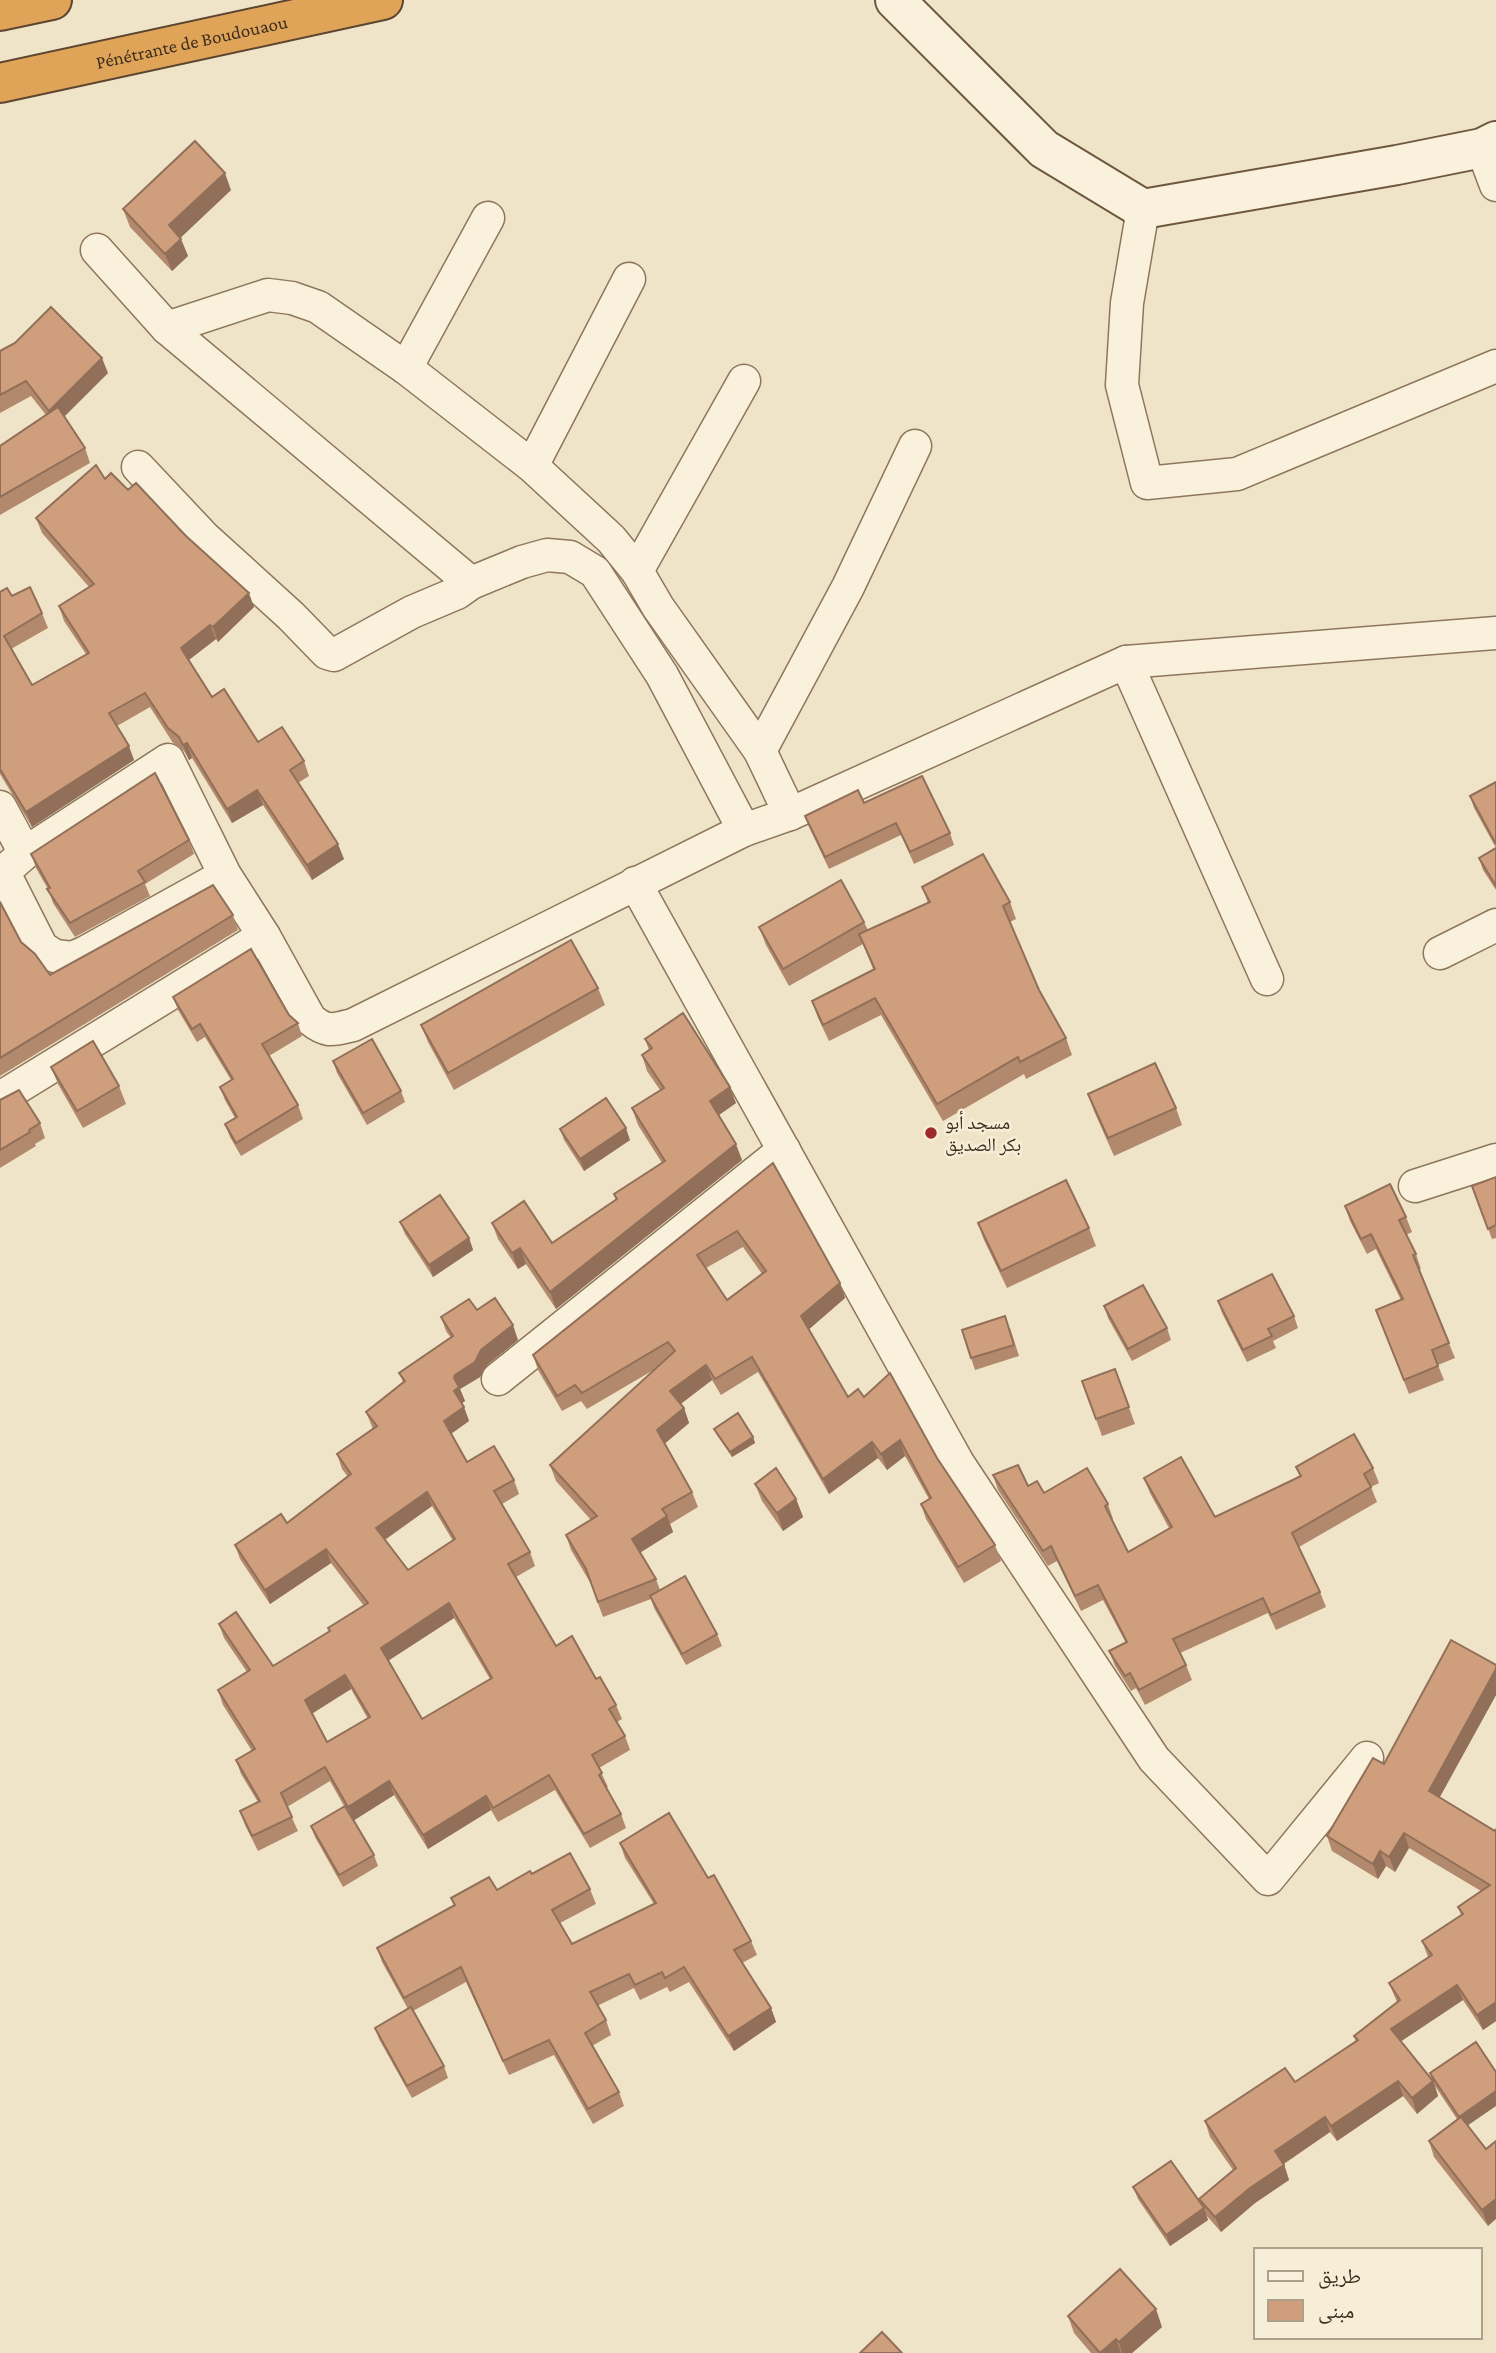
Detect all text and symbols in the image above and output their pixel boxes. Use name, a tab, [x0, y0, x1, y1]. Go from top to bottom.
street label: Pénétrante de Boudouaou	[94, 11, 289, 72]
place label: مسجد أبو بكر الصديق	[945, 1111, 1021, 1156]
marker: مسجد أبو بكر الصديق	[923, 1125, 939, 1141]
legend	[1254, 2248, 1482, 2339]
text: طريق	[1318, 2264, 1361, 2289]
text: مبنى	[1318, 2299, 1354, 2324]

